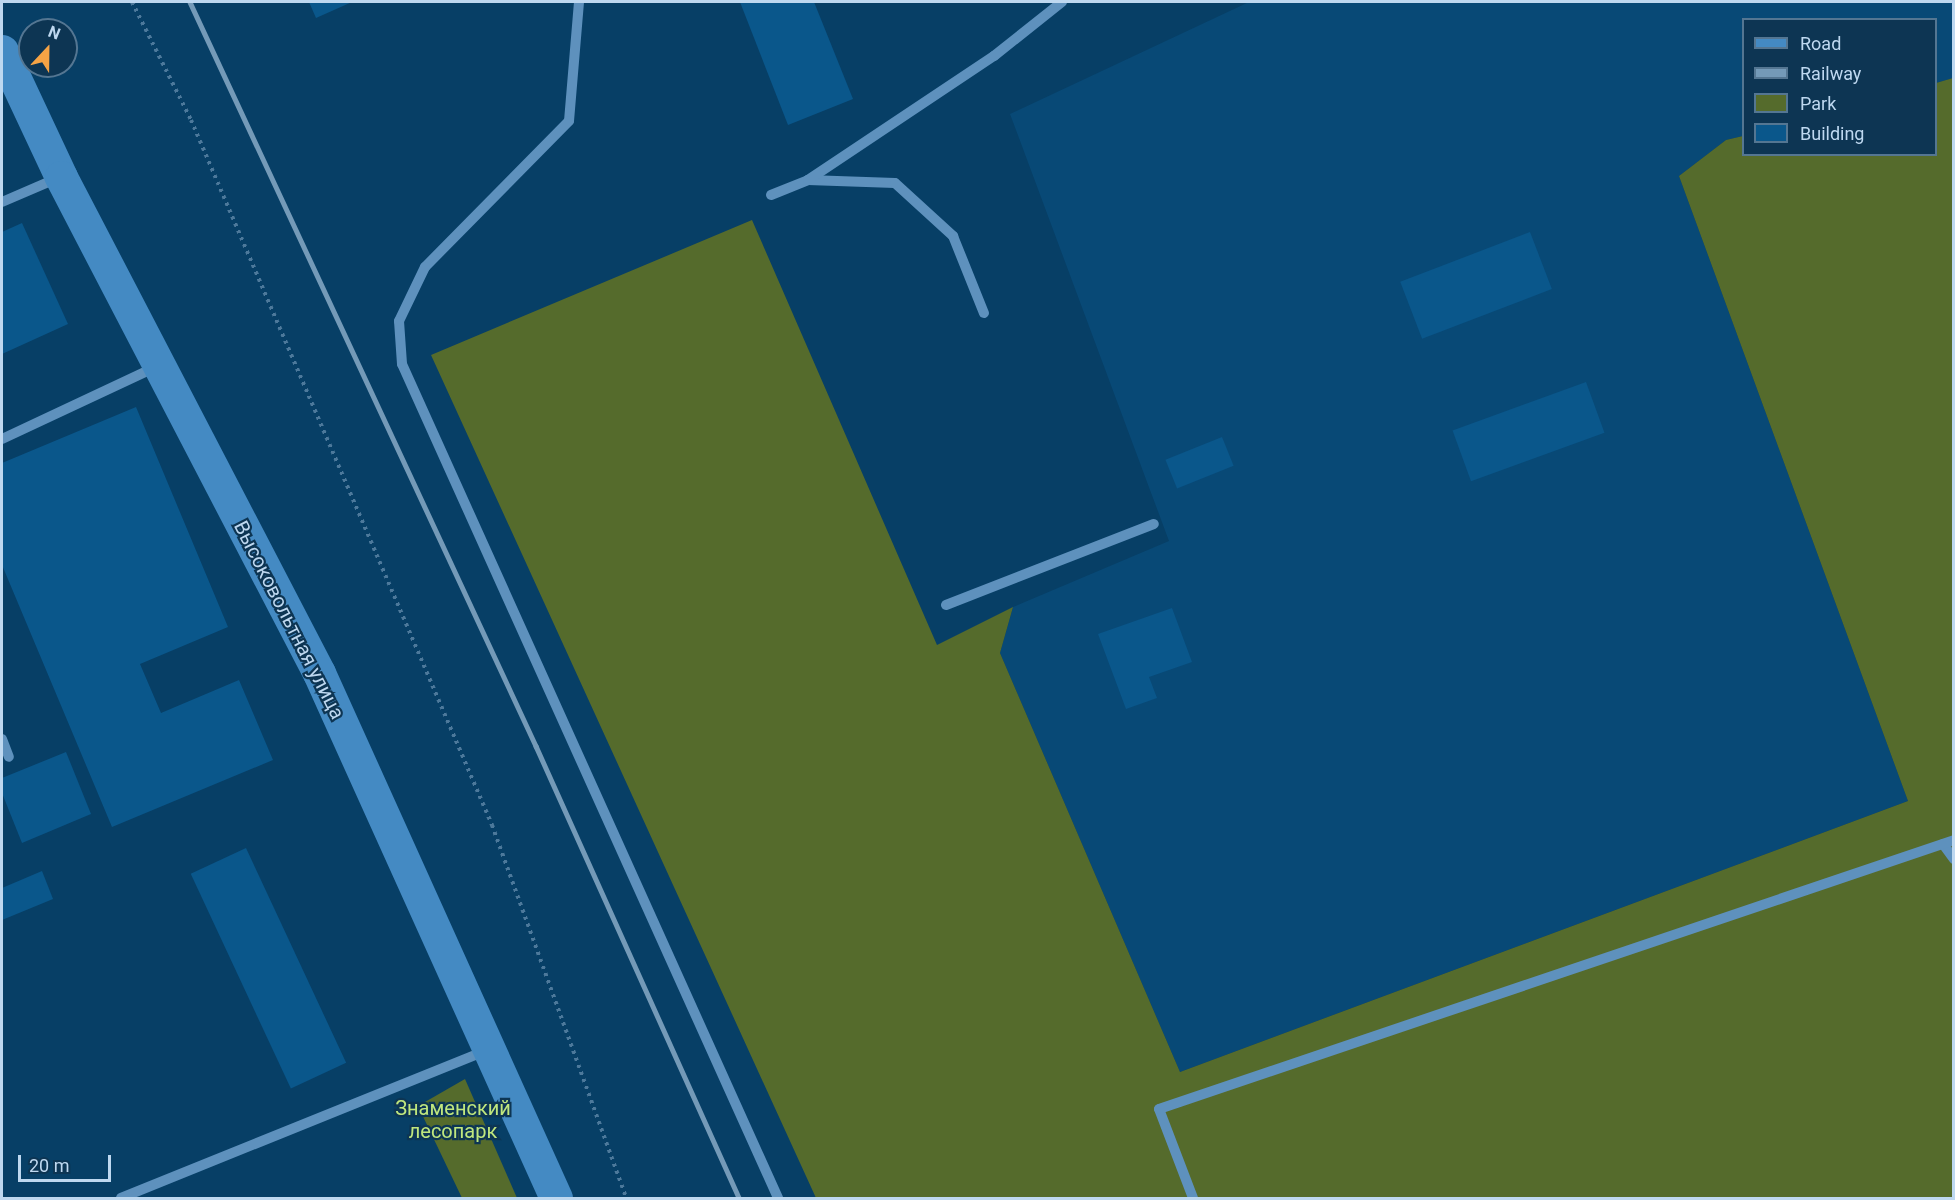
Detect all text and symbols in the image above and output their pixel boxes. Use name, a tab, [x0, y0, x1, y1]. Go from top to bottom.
north arrow	[18, 18, 78, 78]
legend	[1742, 18, 1937, 156]
text: N	[45, 22, 63, 44]
text: Road	[1800, 33, 1841, 54]
text: Railway	[1800, 63, 1861, 84]
text: Park	[1800, 93, 1836, 114]
text: Building	[1800, 123, 1864, 144]
street label: Высоковольтная улица	[229, 517, 349, 723]
park label: Знаменский лесопарк	[395, 1096, 511, 1143]
scale bar	[21, 1143, 114, 1181]
text: 20 m	[29, 1155, 69, 1176]

